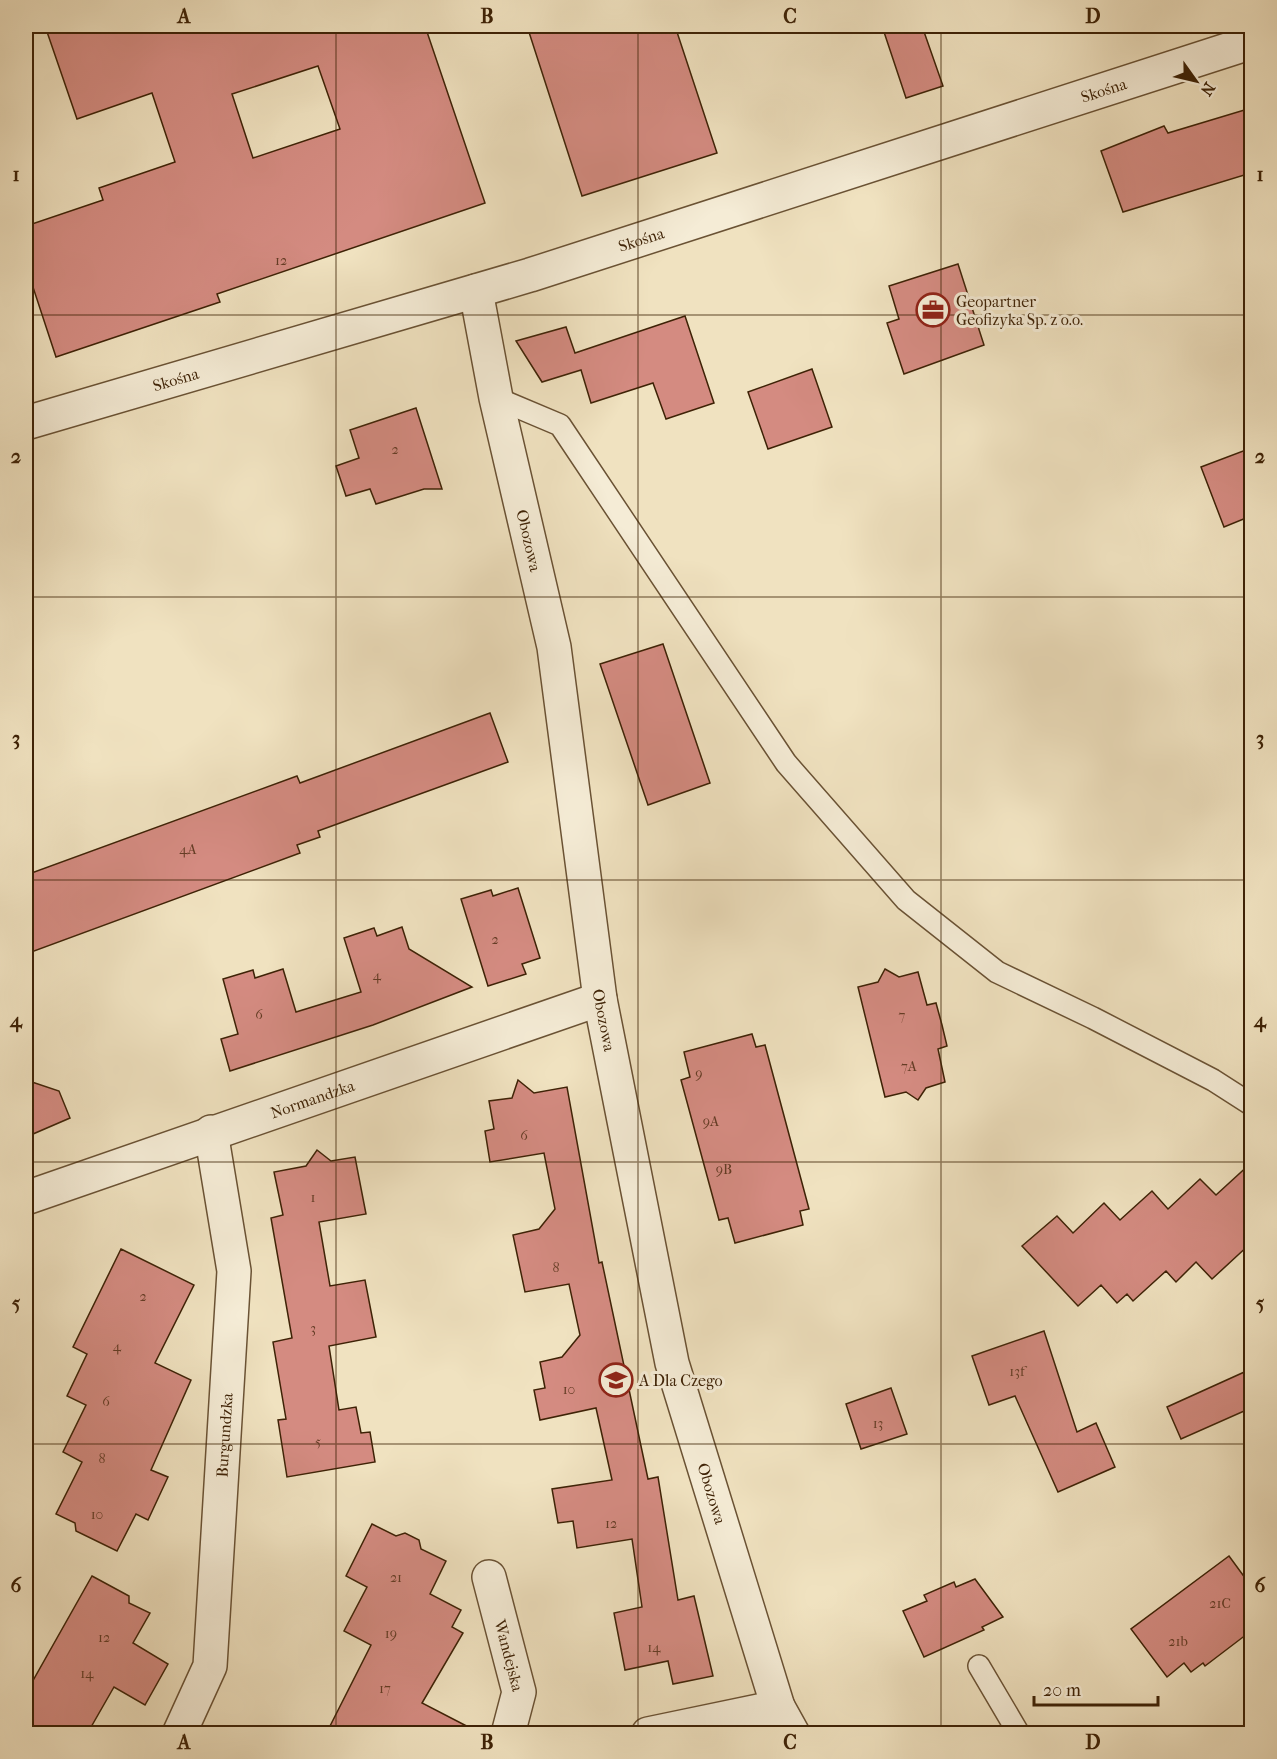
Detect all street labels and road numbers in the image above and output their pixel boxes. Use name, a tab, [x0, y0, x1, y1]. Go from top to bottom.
street label: Skośna	[1078, 74, 1130, 107]
street label: Skośna	[616, 223, 667, 256]
street label: Skośna	[151, 364, 202, 395]
street label: Obozowa	[512, 508, 545, 574]
street label: Obozowa	[589, 988, 619, 1054]
street label: Normandzka	[268, 1076, 358, 1123]
street label: Burgundzka	[212, 1392, 237, 1478]
street label: Obozowa	[693, 1461, 730, 1527]
street label: Wandejska	[490, 1617, 528, 1694]

